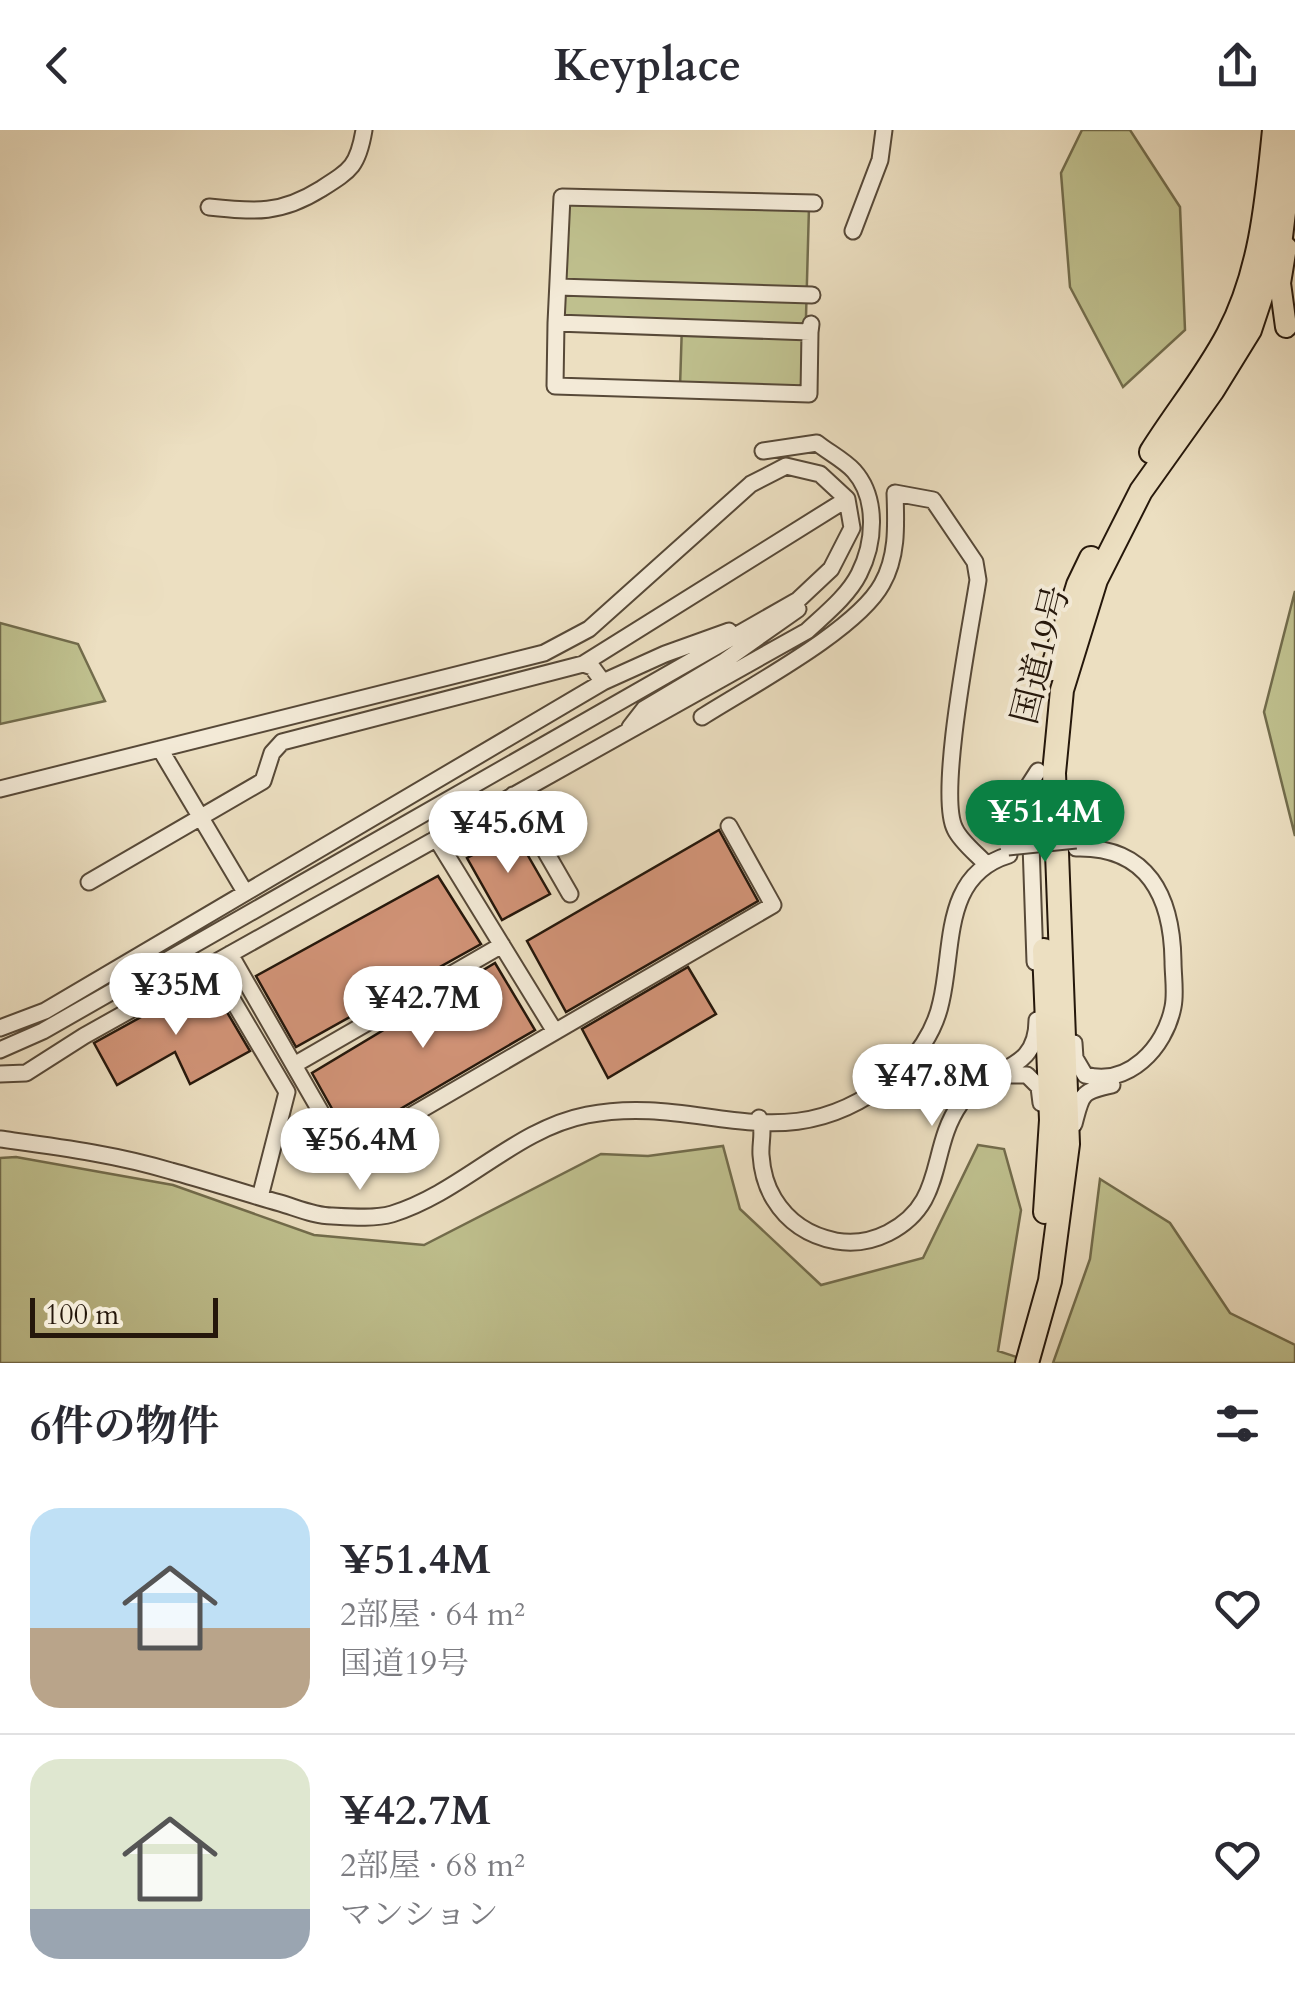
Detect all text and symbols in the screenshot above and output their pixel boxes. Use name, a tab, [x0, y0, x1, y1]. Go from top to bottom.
text: Keyplace	[554, 35, 741, 96]
icon: back	[30, 38, 85, 93]
icon: share	[1210, 38, 1265, 93]
street label: 国道19号	[1001, 581, 1081, 729]
pin: ¥51.4M	[964, 780, 1126, 865]
text: ¥51.4M	[987, 790, 1103, 834]
pin: ¥45.6M	[427, 791, 589, 876]
text: ¥45.6M	[450, 801, 566, 845]
pin: ¥35M	[117, 953, 235, 1038]
text: ¥35M	[131, 963, 221, 1007]
pin: ¥42.7M	[342, 966, 504, 1051]
text: ¥42.7M	[365, 976, 481, 1020]
pin: ¥47.8M	[851, 1044, 1013, 1129]
text: ¥47.8M	[874, 1054, 990, 1098]
pin: ¥56.4M	[279, 1108, 441, 1193]
text: ¥56.4M	[302, 1118, 418, 1162]
scale bar	[30, 1293, 218, 1338]
text: 100 m	[45, 1296, 119, 1334]
icon: filters	[1210, 1396, 1265, 1451]
text: 6件の物件	[30, 1398, 220, 1455]
text: ¥51.4M	[340, 1531, 491, 1588]
icon: home	[110, 1548, 230, 1668]
icon: heart	[1210, 1581, 1265, 1636]
text: 2部屋 · 64 m²	[340, 1593, 525, 1637]
text: 国道19号	[340, 1642, 469, 1686]
text: ¥42.7M	[340, 1782, 491, 1839]
icon: home	[110, 1799, 230, 1919]
icon: heart	[1210, 1832, 1265, 1887]
text: 2部屋 · 68 m²	[340, 1844, 525, 1888]
text: マンション	[340, 1893, 499, 1937]

